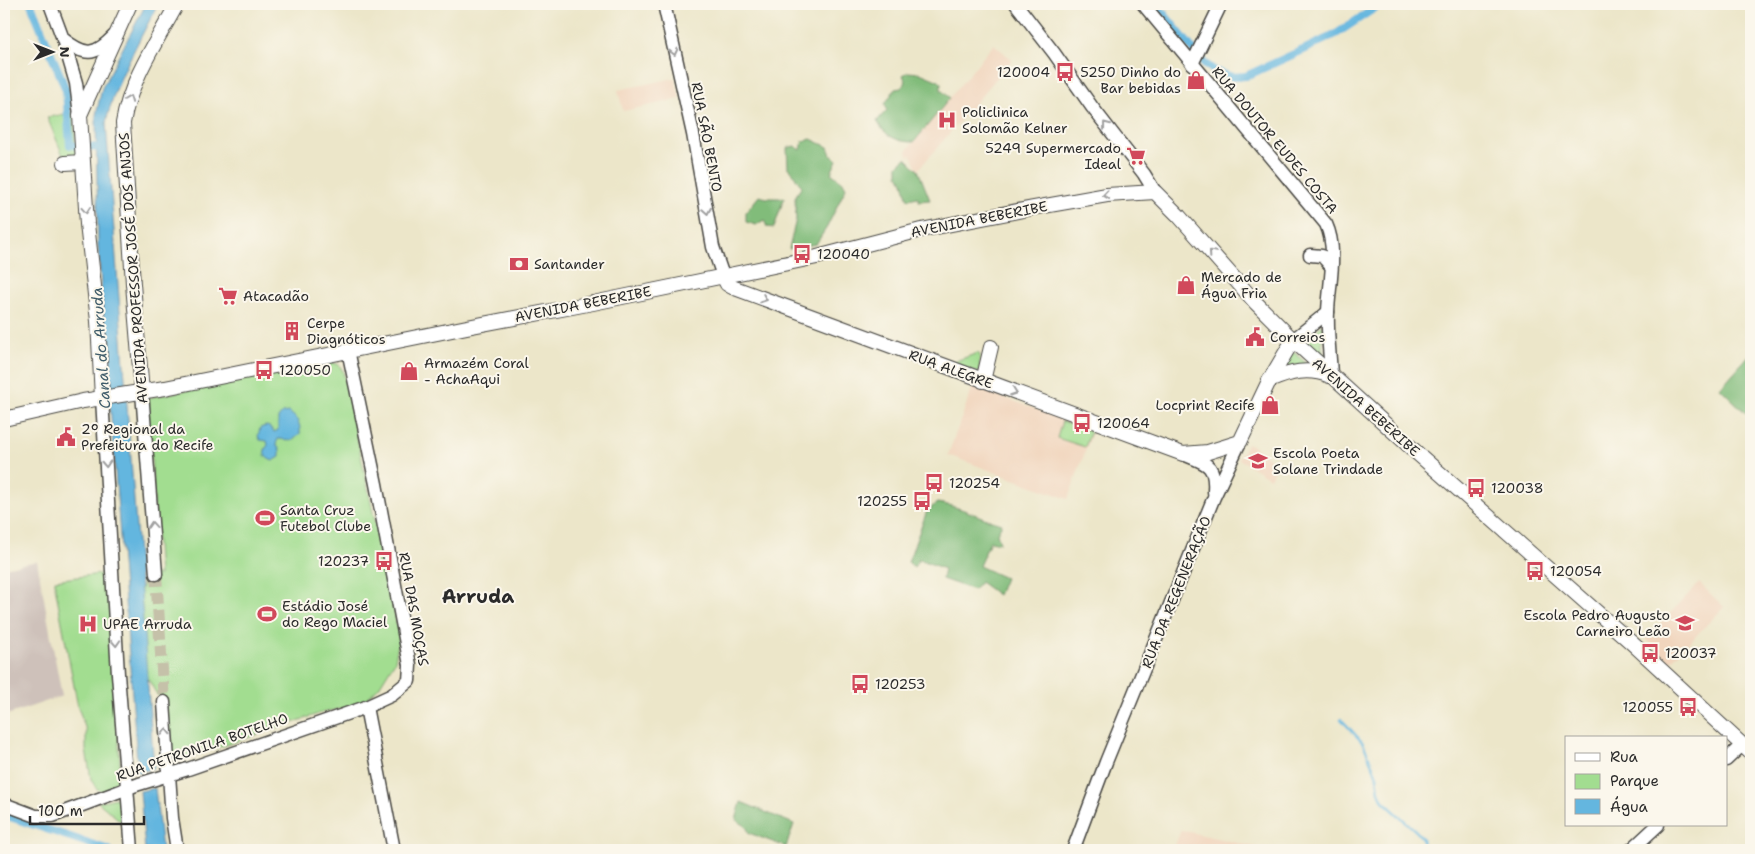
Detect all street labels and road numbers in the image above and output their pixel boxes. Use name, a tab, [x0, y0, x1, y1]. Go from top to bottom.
street label: RUA DOUTOR EUDES COSTA	[1208, 63, 1342, 217]
street label: RUA SÃO BENTO	[688, 80, 727, 194]
street label: AVENIDA PROFESSOR JOSÉ DOS ANJOS	[115, 132, 151, 404]
street label: AVENIDA BEBERIBE	[909, 197, 1049, 241]
street label: AVENIDA BEBERIBE	[513, 282, 653, 326]
street label: RUA ALEGRE	[906, 345, 996, 393]
street label: AVENIDA BEBERIBE	[1308, 354, 1424, 460]
street label: RUA DA REGENERAÇÃO	[1136, 513, 1215, 671]
street label: RUA DAS MOÇAS	[395, 551, 433, 667]
street label: RUA PETRONILA BOTELHO	[114, 709, 290, 785]

